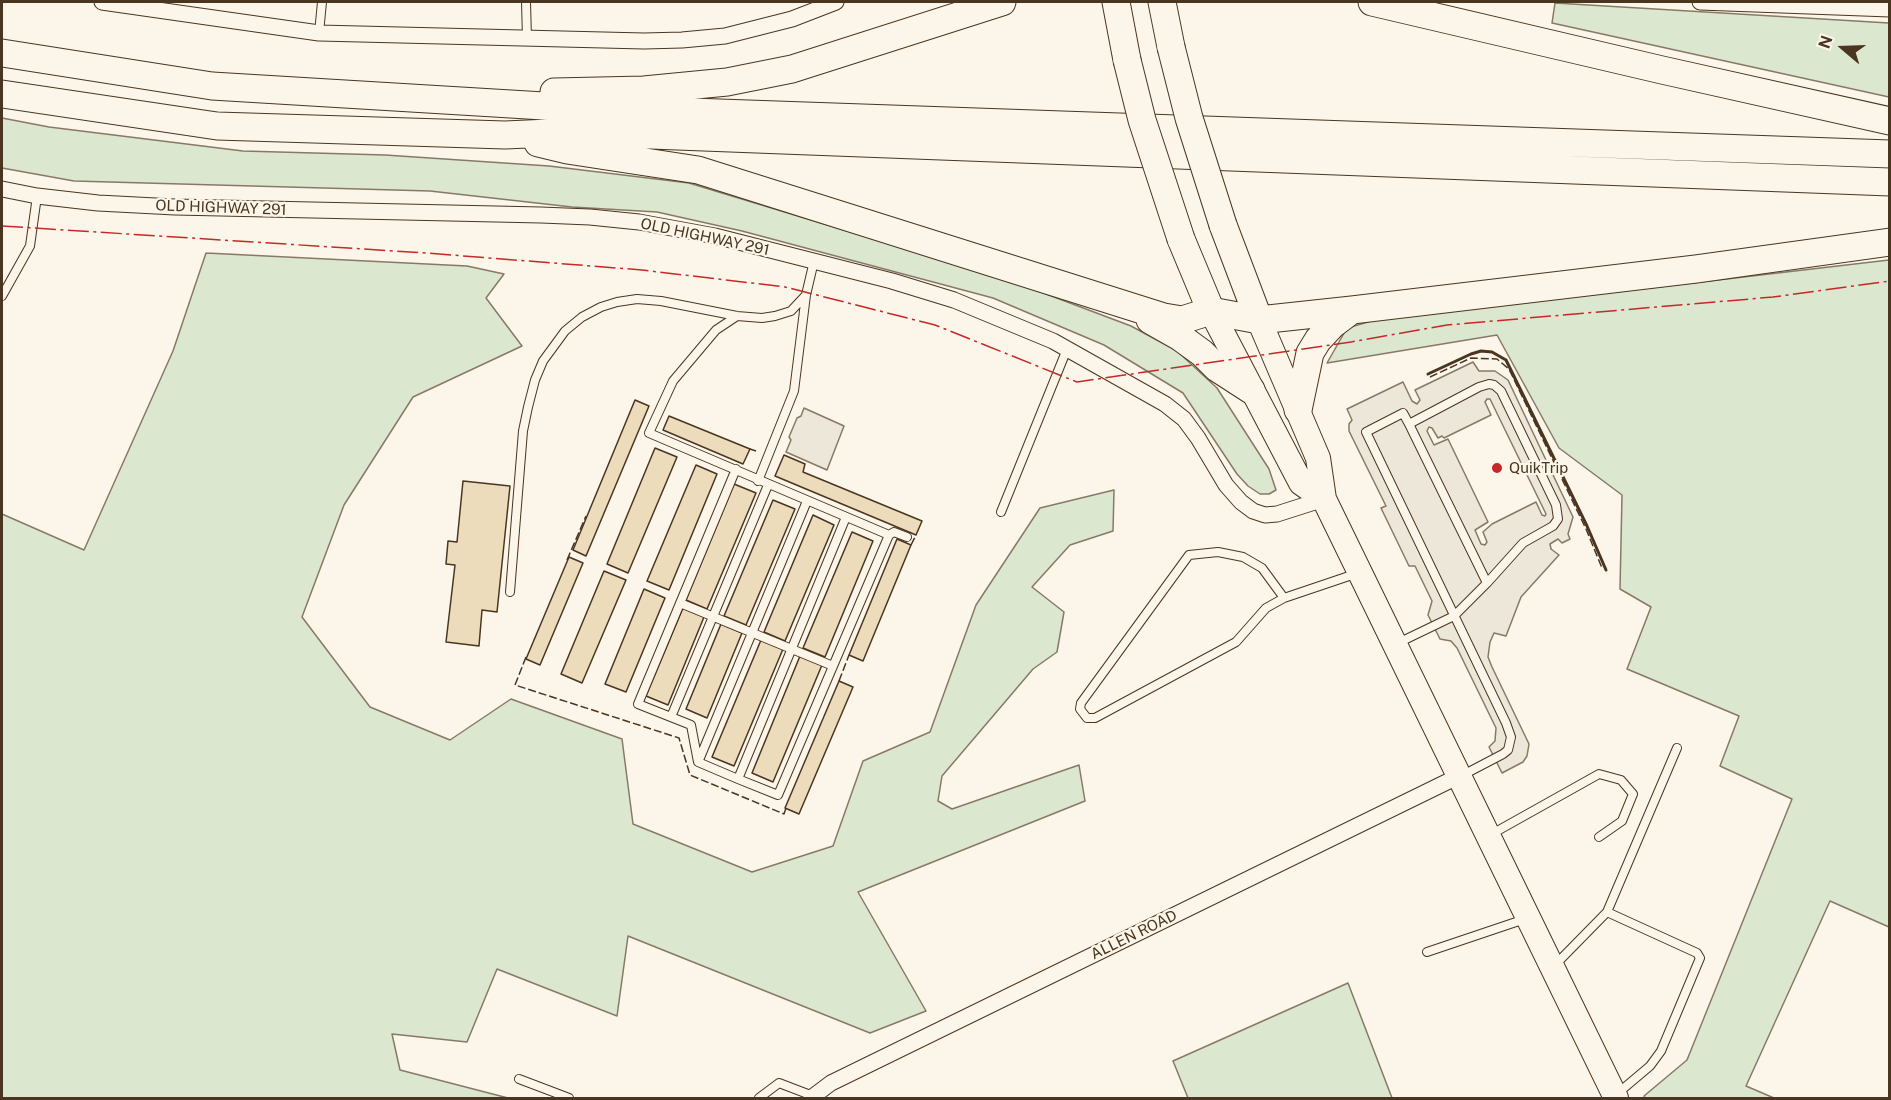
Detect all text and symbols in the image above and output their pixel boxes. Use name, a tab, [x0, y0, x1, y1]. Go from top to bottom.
north arrow	[1813, 18, 1873, 78]
text: N	[1814, 33, 1837, 51]
street label: OLD HIGHWAY 291	[155, 197, 287, 219]
street label: OLD HIGHWAY 291	[639, 215, 771, 259]
place label: QuikTrip	[1509, 459, 1568, 477]
marker: QuikTrip	[1490, 461, 1504, 475]
street label: ALLEN ROAD	[1088, 906, 1180, 964]

